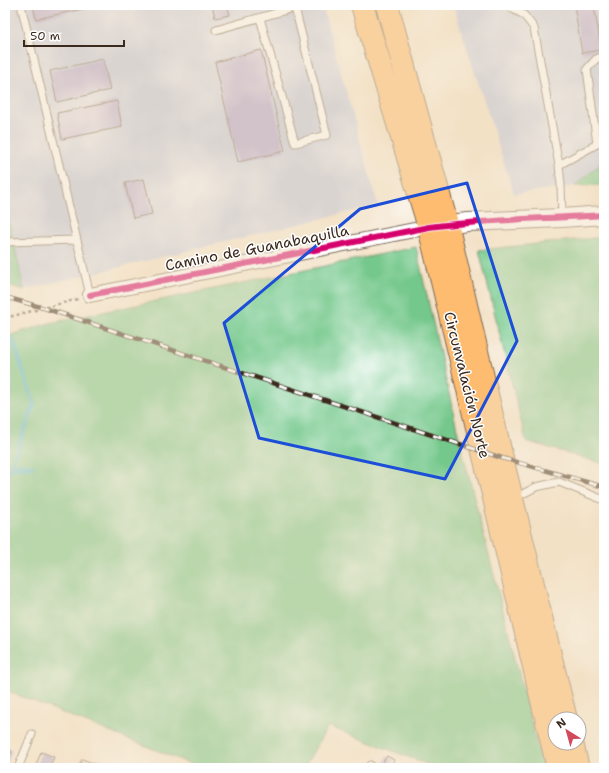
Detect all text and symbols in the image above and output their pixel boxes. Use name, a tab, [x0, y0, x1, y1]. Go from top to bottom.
scale bar	[24, 22, 124, 48]
text: 50 m	[30, 28, 60, 44]
street label: Camino de Guanabaquilla	[163, 220, 351, 276]
street label: Circunvalación Norte	[439, 310, 495, 460]
north arrow	[547, 711, 587, 751]
text: N	[553, 715, 570, 732]

